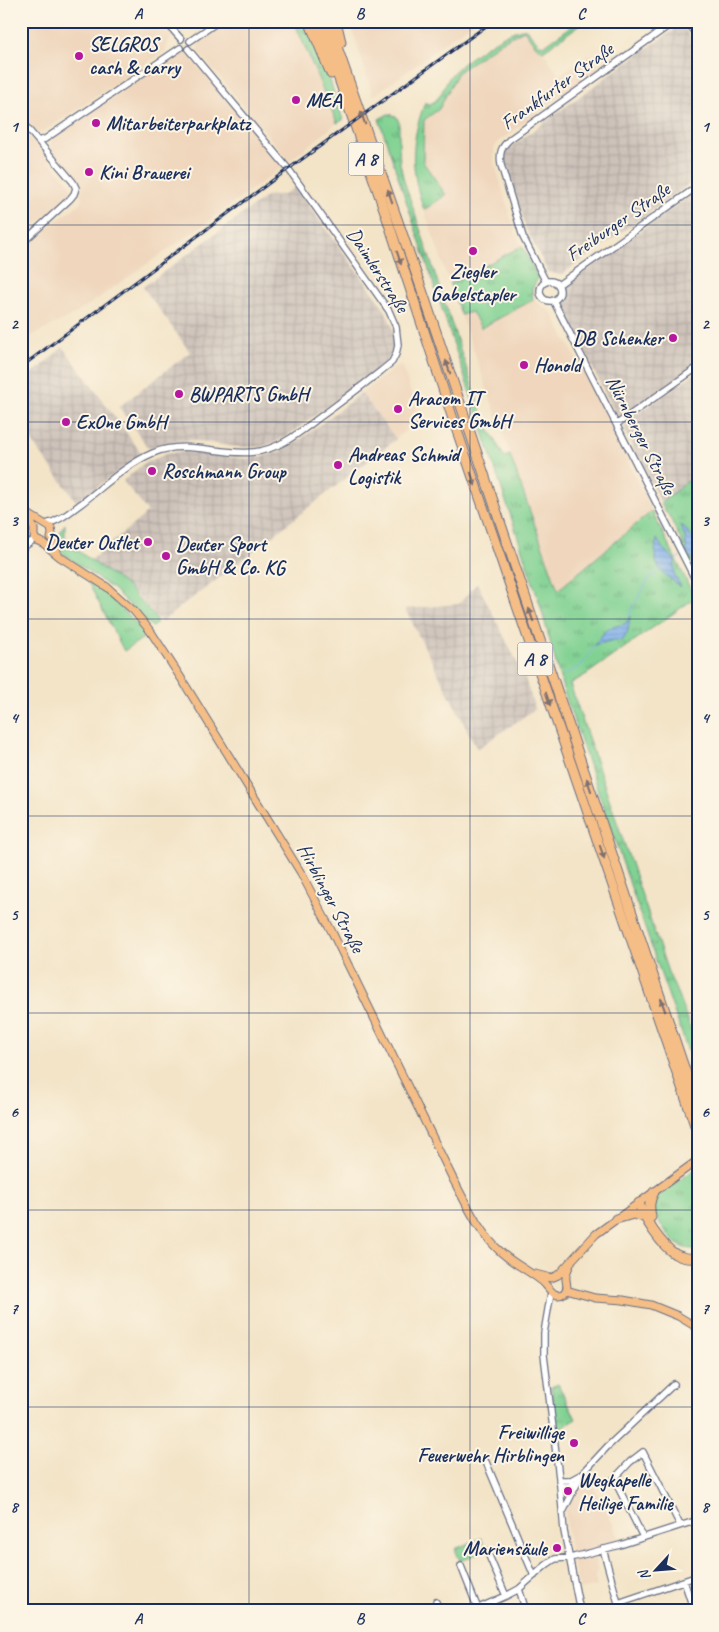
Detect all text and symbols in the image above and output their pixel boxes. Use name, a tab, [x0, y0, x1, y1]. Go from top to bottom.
text: A	[134, 4, 144, 24]
text: B	[356, 4, 366, 24]
text: C	[577, 4, 587, 24]
place label: SELGROS cash & carry	[89, 32, 182, 80]
street label: Frankfurter Straße	[496, 36, 619, 135]
marker: SELGROS cash & carry	[73, 50, 85, 62]
place label: MEA	[306, 88, 342, 113]
marker: MEA	[290, 94, 302, 106]
place label: Mitarbeiterparkplatz	[106, 111, 252, 136]
one-way arrow	[359, 111, 366, 126]
text: 1	[10, 117, 19, 137]
marker: Mitarbeiterparkplatz	[90, 117, 102, 129]
text: 1	[701, 117, 710, 137]
road number: A 8	[348, 142, 384, 176]
place label: Kini Brauerei	[99, 160, 192, 185]
marker: Kini Brauerei	[83, 166, 95, 178]
street label: Freiburger Straße	[561, 176, 676, 267]
one-way arrow	[386, 189, 393, 204]
street label: Daimlerstraße	[341, 223, 415, 318]
marker: Ziegler Gabelstapler	[467, 245, 479, 257]
one-way arrow	[396, 251, 404, 266]
place label: Ziegler Gabelstapler	[431, 259, 518, 307]
text: 2	[10, 314, 19, 334]
text: 2	[701, 314, 710, 334]
place label: DB Schenker	[573, 326, 666, 351]
marker: DB Schenker	[667, 332, 679, 344]
place label: Honold	[534, 353, 585, 378]
one-way arrow	[444, 359, 451, 374]
marker: Honold	[518, 359, 530, 371]
street label: Nürnberger Straße	[600, 371, 682, 500]
place label: BWPARTS GmbH	[189, 382, 312, 407]
place label: Aracom IT Services GmbH	[408, 386, 514, 434]
marker: BWPARTS GmbH	[173, 388, 185, 400]
marker: Aracom IT Services GmbH	[392, 403, 404, 415]
place label: ExOne GmbH	[76, 410, 170, 435]
marker: ExOne GmbH	[60, 416, 72, 428]
place label: Andreas Schmid Logistik	[348, 442, 463, 490]
place label: Roschmann Group	[162, 459, 287, 484]
marker: Andreas Schmid Logistik	[332, 459, 344, 471]
marker: Roschmann Group	[146, 465, 158, 477]
one-way arrow	[470, 472, 478, 487]
text: 3	[10, 511, 19, 531]
text: 3	[701, 511, 710, 531]
place label: Deuter Outlet	[46, 530, 140, 555]
place label: Deuter Sport GmbH & Co. KG	[176, 532, 287, 580]
marker: Deuter Outlet	[142, 536, 154, 548]
marker: Deuter Sport GmbH & Co. KG	[160, 550, 172, 562]
one-way arrow	[527, 607, 534, 622]
road number: A 8	[518, 642, 552, 676]
one-way arrow	[545, 692, 553, 707]
text: 4	[10, 708, 19, 728]
text: 4	[701, 708, 710, 728]
one-way arrow	[585, 777, 593, 792]
street label: Hirblinger Straße	[292, 839, 371, 958]
one-way arrow	[599, 845, 606, 860]
text: 5	[11, 905, 20, 925]
text: 5	[702, 905, 711, 925]
one-way arrow	[659, 998, 666, 1013]
text: 6	[10, 1102, 19, 1122]
text: 6	[701, 1102, 710, 1122]
text: 7	[10, 1299, 19, 1319]
text: 7	[701, 1299, 710, 1319]
place label: Freiwillige Feuerwehr Hirblingen	[417, 1420, 565, 1468]
marker: Freiwillige Feuerwehr Hirblingen	[568, 1437, 580, 1449]
place label: Wegkapelle Heilige Familie	[578, 1468, 674, 1516]
marker: Wegkapelle Heilige Familie	[562, 1485, 574, 1497]
text: 8	[10, 1497, 19, 1517]
text: 8	[701, 1497, 710, 1517]
place label: Mariensäule	[463, 1536, 548, 1561]
marker: Mariensäule	[551, 1542, 563, 1554]
north arrow	[632, 1544, 682, 1594]
text: N	[634, 1566, 654, 1583]
text: A	[134, 1609, 144, 1629]
text: B	[356, 1609, 366, 1629]
text: C	[577, 1609, 587, 1629]

